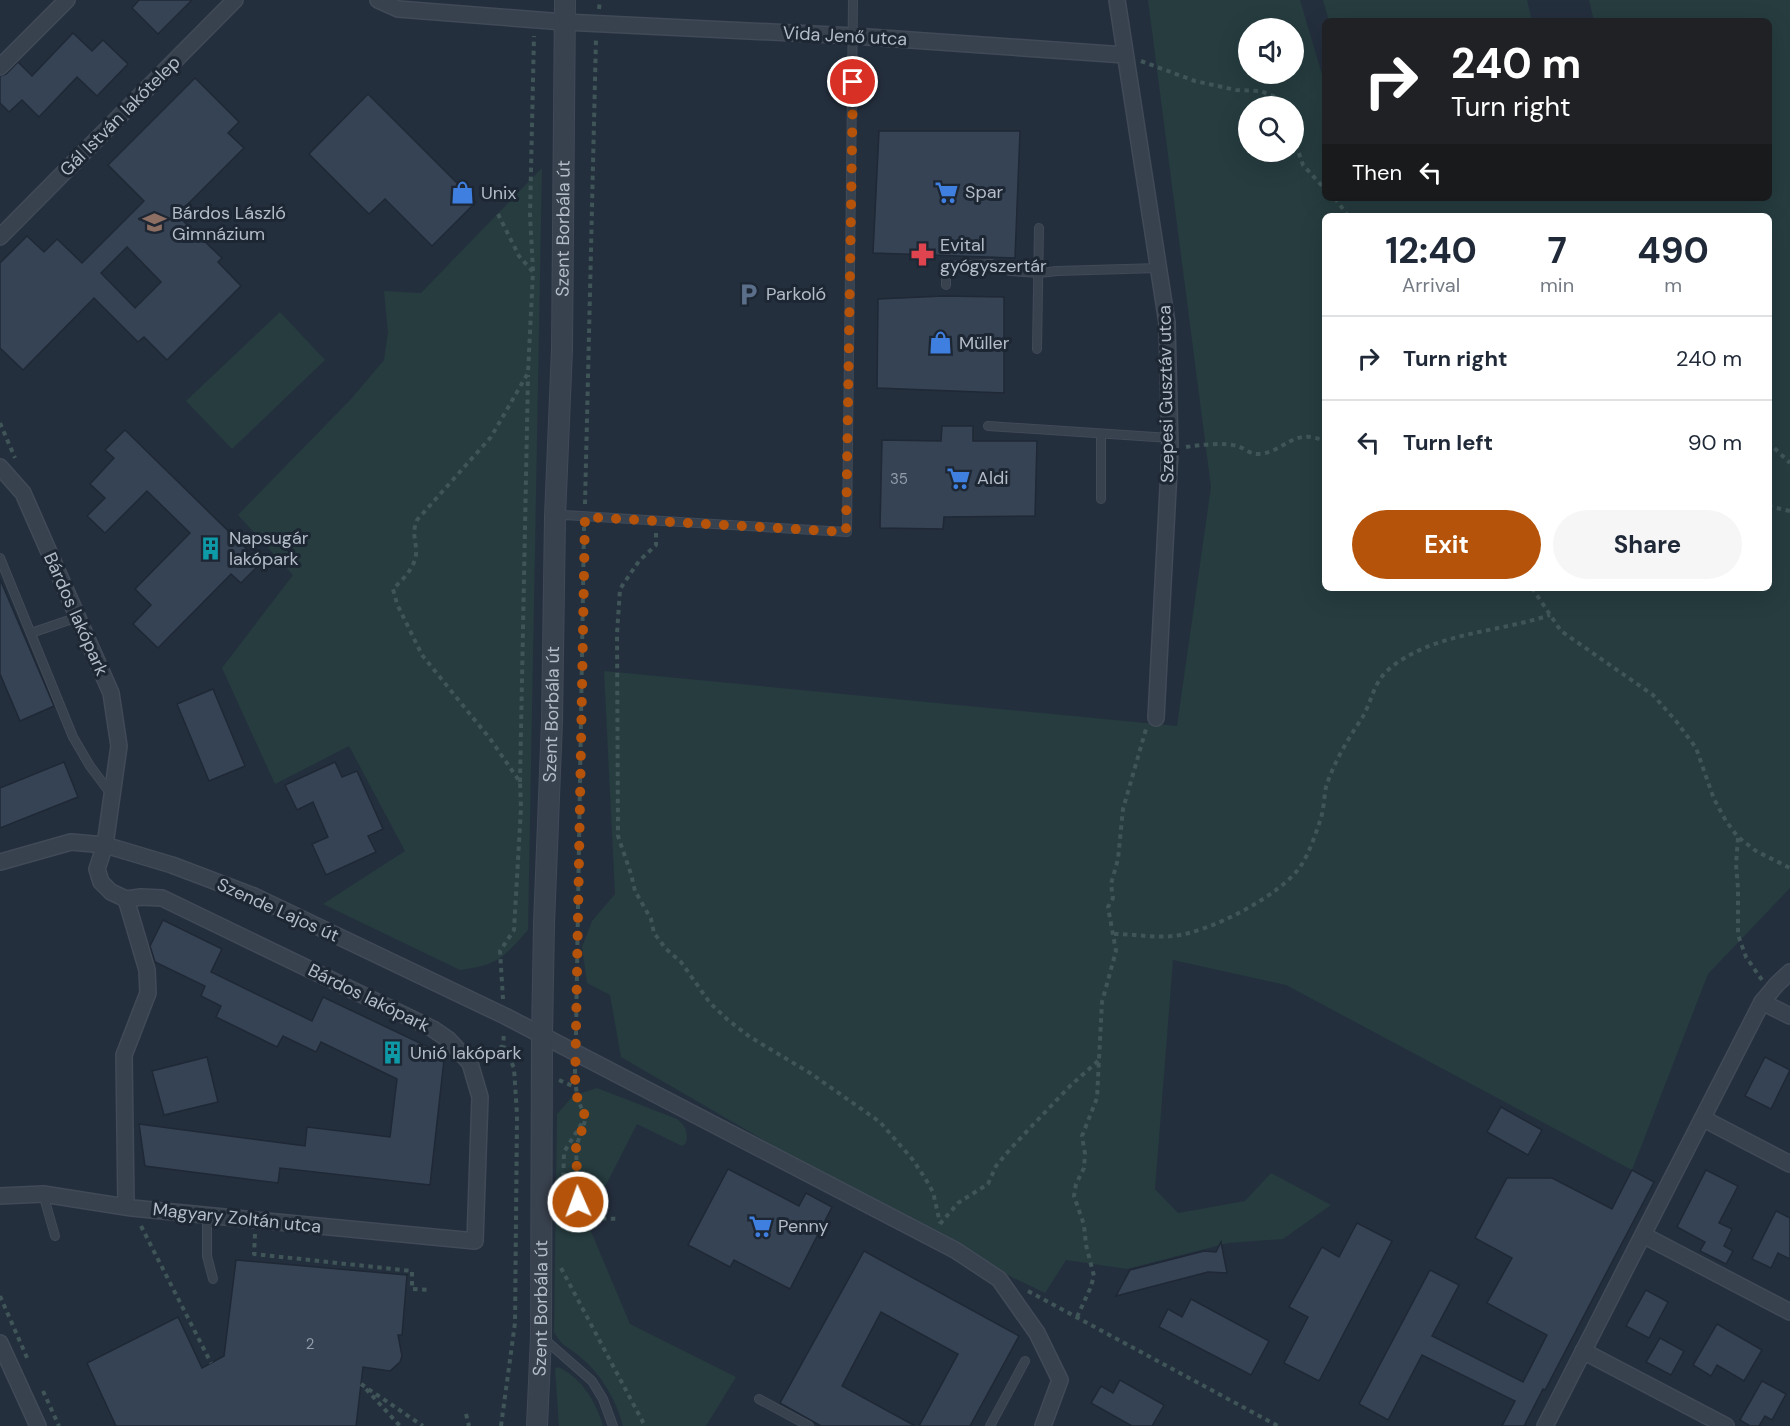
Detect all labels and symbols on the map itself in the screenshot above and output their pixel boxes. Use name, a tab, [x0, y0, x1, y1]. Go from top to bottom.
street label: Vida Jenő utca	[782, 21, 908, 51]
street label: Gál István lakótelep	[55, 51, 185, 181]
pin	[827, 56, 878, 107]
street label: Szent Borbála út	[550, 160, 576, 297]
supermarket icon: Spar	[934, 179, 960, 205]
shop icon: Unix	[450, 180, 476, 206]
place label: Spar	[965, 180, 1003, 204]
place label: Unix	[481, 181, 516, 205]
place label: Bárdos László Gimnázium	[172, 201, 286, 246]
school or university icon: Bárdos László Gimnázium	[141, 210, 167, 236]
place label: Evital gyógyszertár	[940, 233, 1047, 278]
pharmacy icon: Evital gyógyszertár	[909, 242, 935, 268]
parking icon: Parkoló	[735, 281, 761, 307]
place label: Parkoló	[766, 282, 826, 306]
street label: Szepesi Gusztáv utca	[1152, 305, 1180, 483]
shop icon: Müller	[928, 330, 954, 356]
place label: Müller	[959, 331, 1010, 355]
supermarket icon: Aldi	[946, 465, 972, 491]
place label: Aldi	[977, 466, 1009, 490]
house number: 35	[890, 469, 908, 489]
place label: Napsugár lakópark	[229, 526, 309, 571]
building icon: Napsugár lakópark	[198, 535, 224, 561]
street label: Bárdos lakópark	[38, 549, 114, 679]
street label: Szent Borbála út	[538, 646, 565, 783]
street label: Szende Lajos út	[213, 872, 343, 948]
street label: Bárdos lakópark	[304, 958, 434, 1038]
building icon: Unió lakópark	[379, 1040, 405, 1066]
place label: Unió lakópark	[410, 1041, 522, 1065]
position arrow	[546, 1170, 610, 1234]
street label: Magyary Zoltán utca	[152, 1197, 322, 1239]
supermarket icon: Penny	[747, 1213, 773, 1239]
place label: Penny	[778, 1214, 829, 1238]
street label: Szent Borbála út	[527, 1240, 553, 1377]
house number: 2	[306, 1334, 314, 1354]

